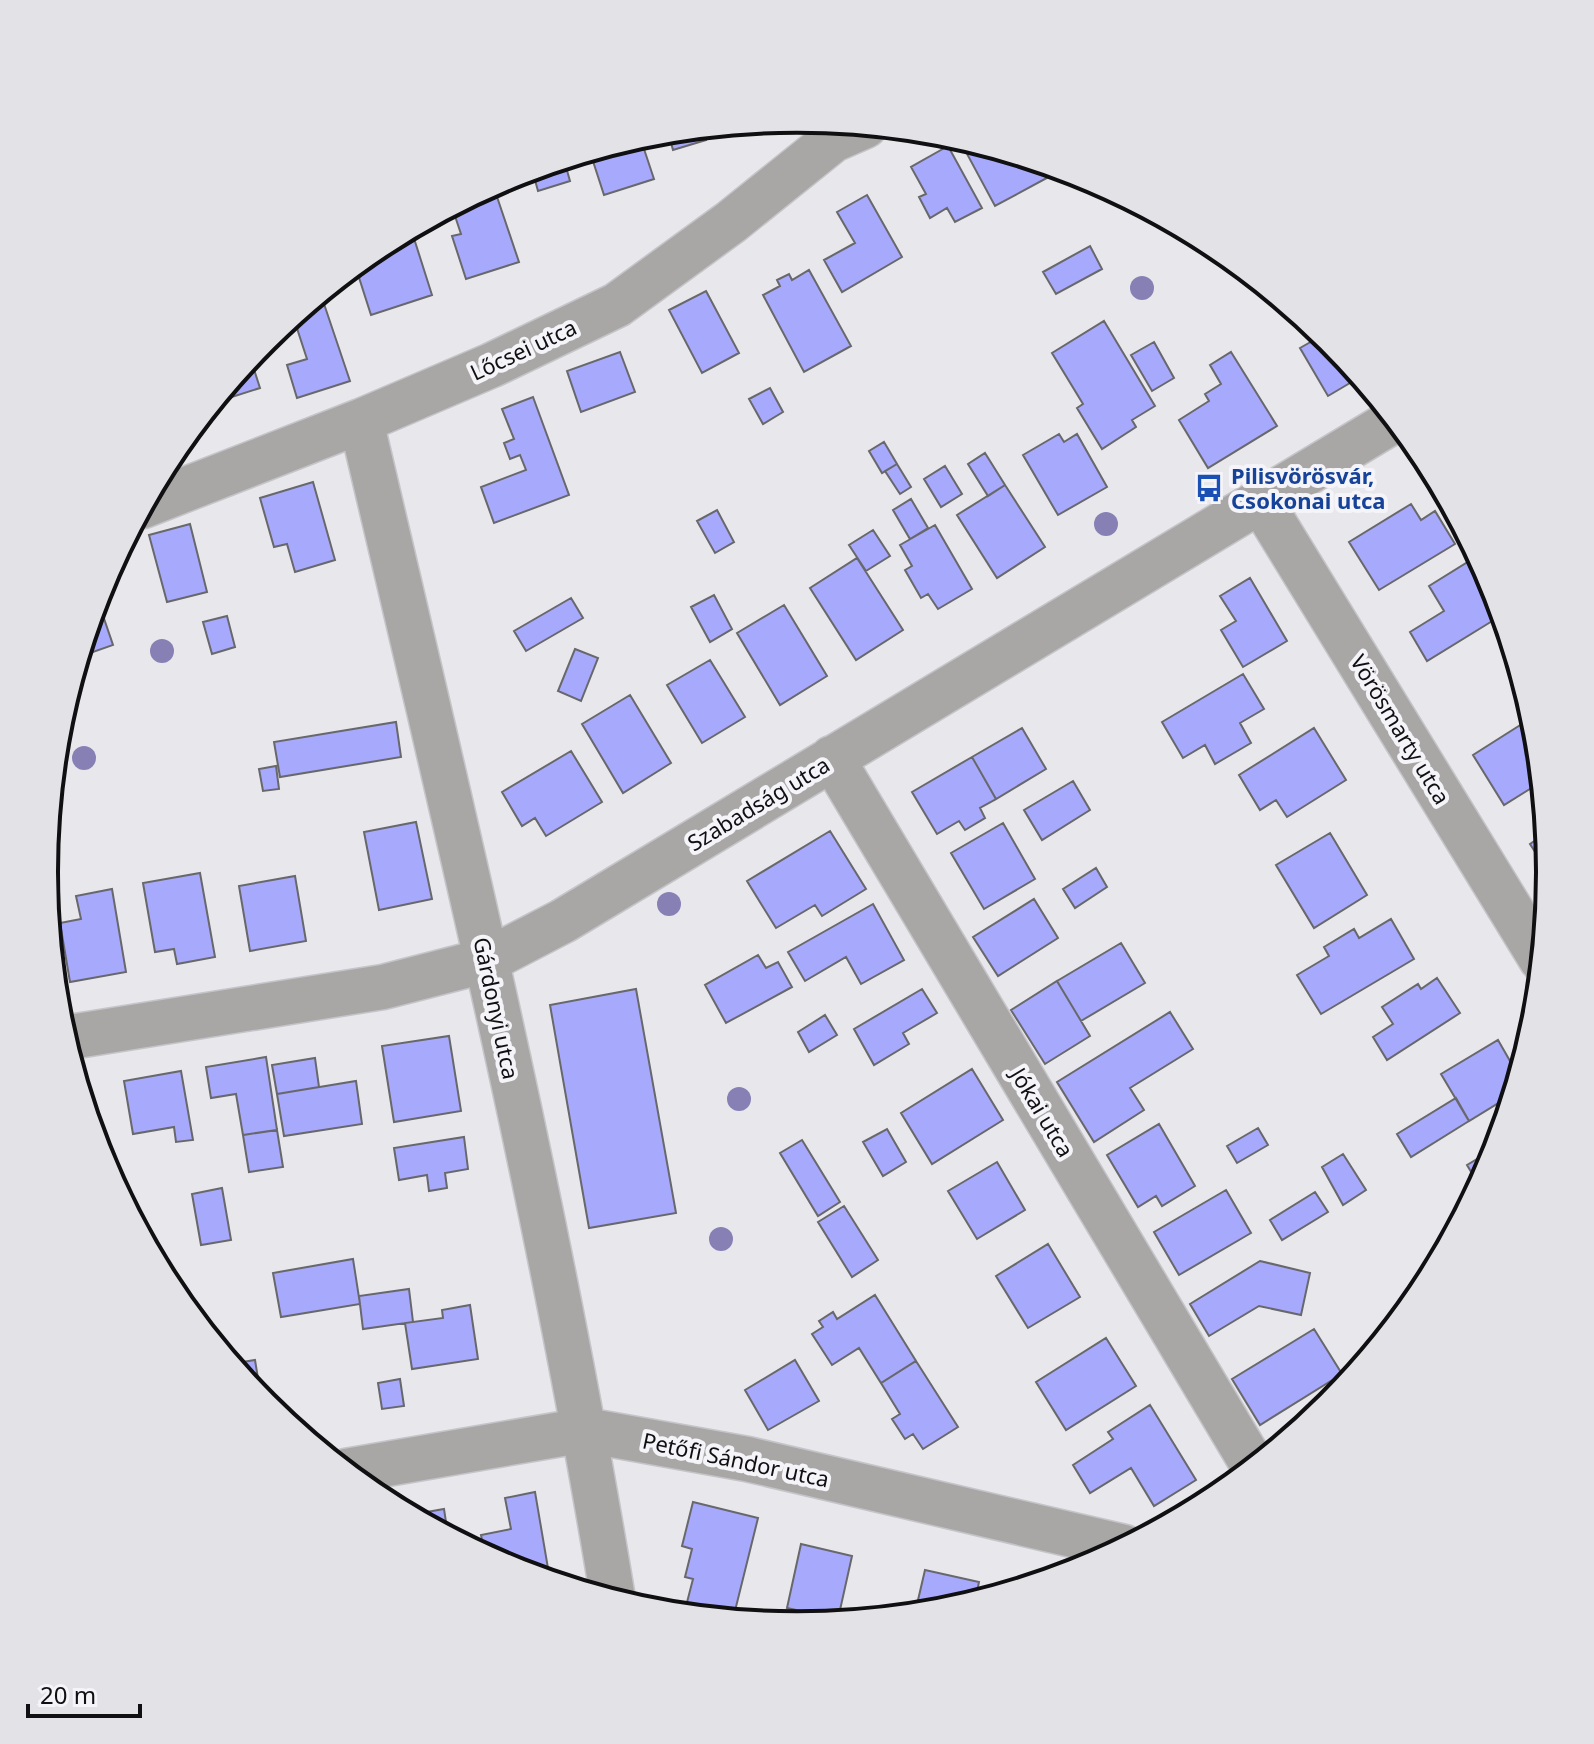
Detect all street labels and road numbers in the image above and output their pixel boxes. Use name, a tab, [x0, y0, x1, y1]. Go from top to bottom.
street label: Lőcsei utca	[465, 311, 581, 387]
street label: Vörösmarty utca	[1344, 648, 1458, 810]
street label: Szabadság utca	[681, 749, 835, 857]
street label: Gárdonyi utca	[467, 934, 527, 1082]
street label: Jókai utca	[1004, 1060, 1081, 1162]
street label: Petőfi Sándor utca	[640, 1425, 832, 1493]

